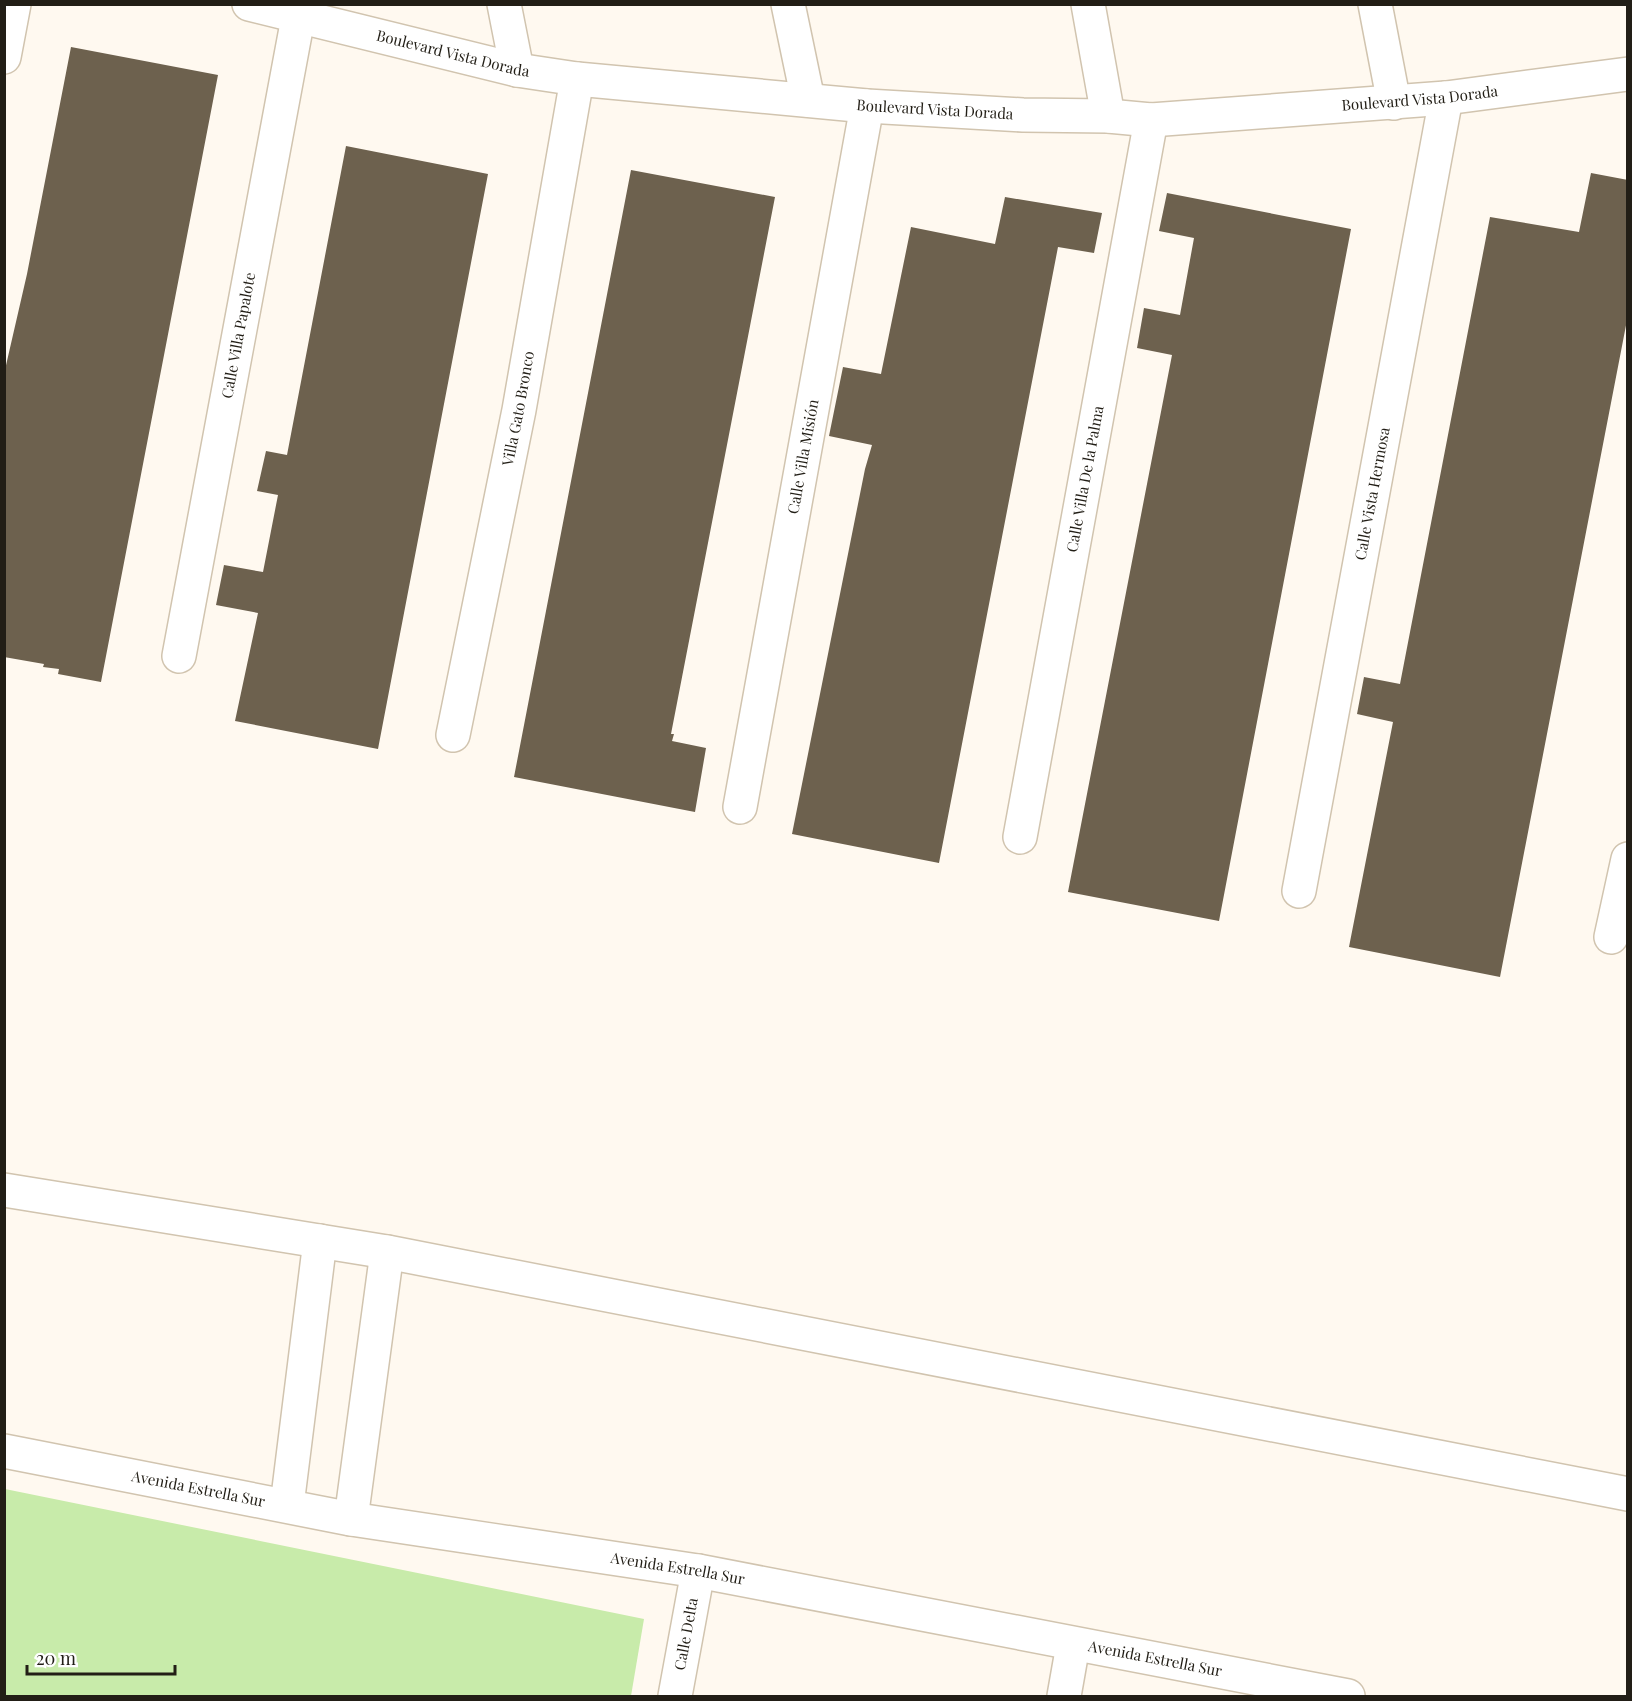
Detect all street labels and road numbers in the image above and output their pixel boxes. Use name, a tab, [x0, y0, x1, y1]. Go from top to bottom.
street label: Boulevard Vista Dorada	[375, 25, 532, 81]
street label: Boulevard Vista Dorada	[1341, 80, 1500, 115]
street label: Boulevard Vista Dorada	[856, 94, 1014, 123]
street label: Calle Villa Papalote	[216, 271, 259, 400]
street label: Villa Gato Bronco	[497, 349, 538, 469]
street label: Calle Villa Misión	[782, 398, 823, 515]
street label: Calle Villa De la Palma	[1061, 403, 1108, 554]
street label: Calle Vista Hermosa	[1350, 425, 1394, 562]
street label: Avenida Estrella Sur	[129, 1465, 267, 1511]
street label: Avenida Estrella Sur	[608, 1547, 747, 1589]
street label: Calle Delta	[669, 1596, 702, 1672]
street label: Avenida Estrella Sur	[1086, 1635, 1224, 1681]

